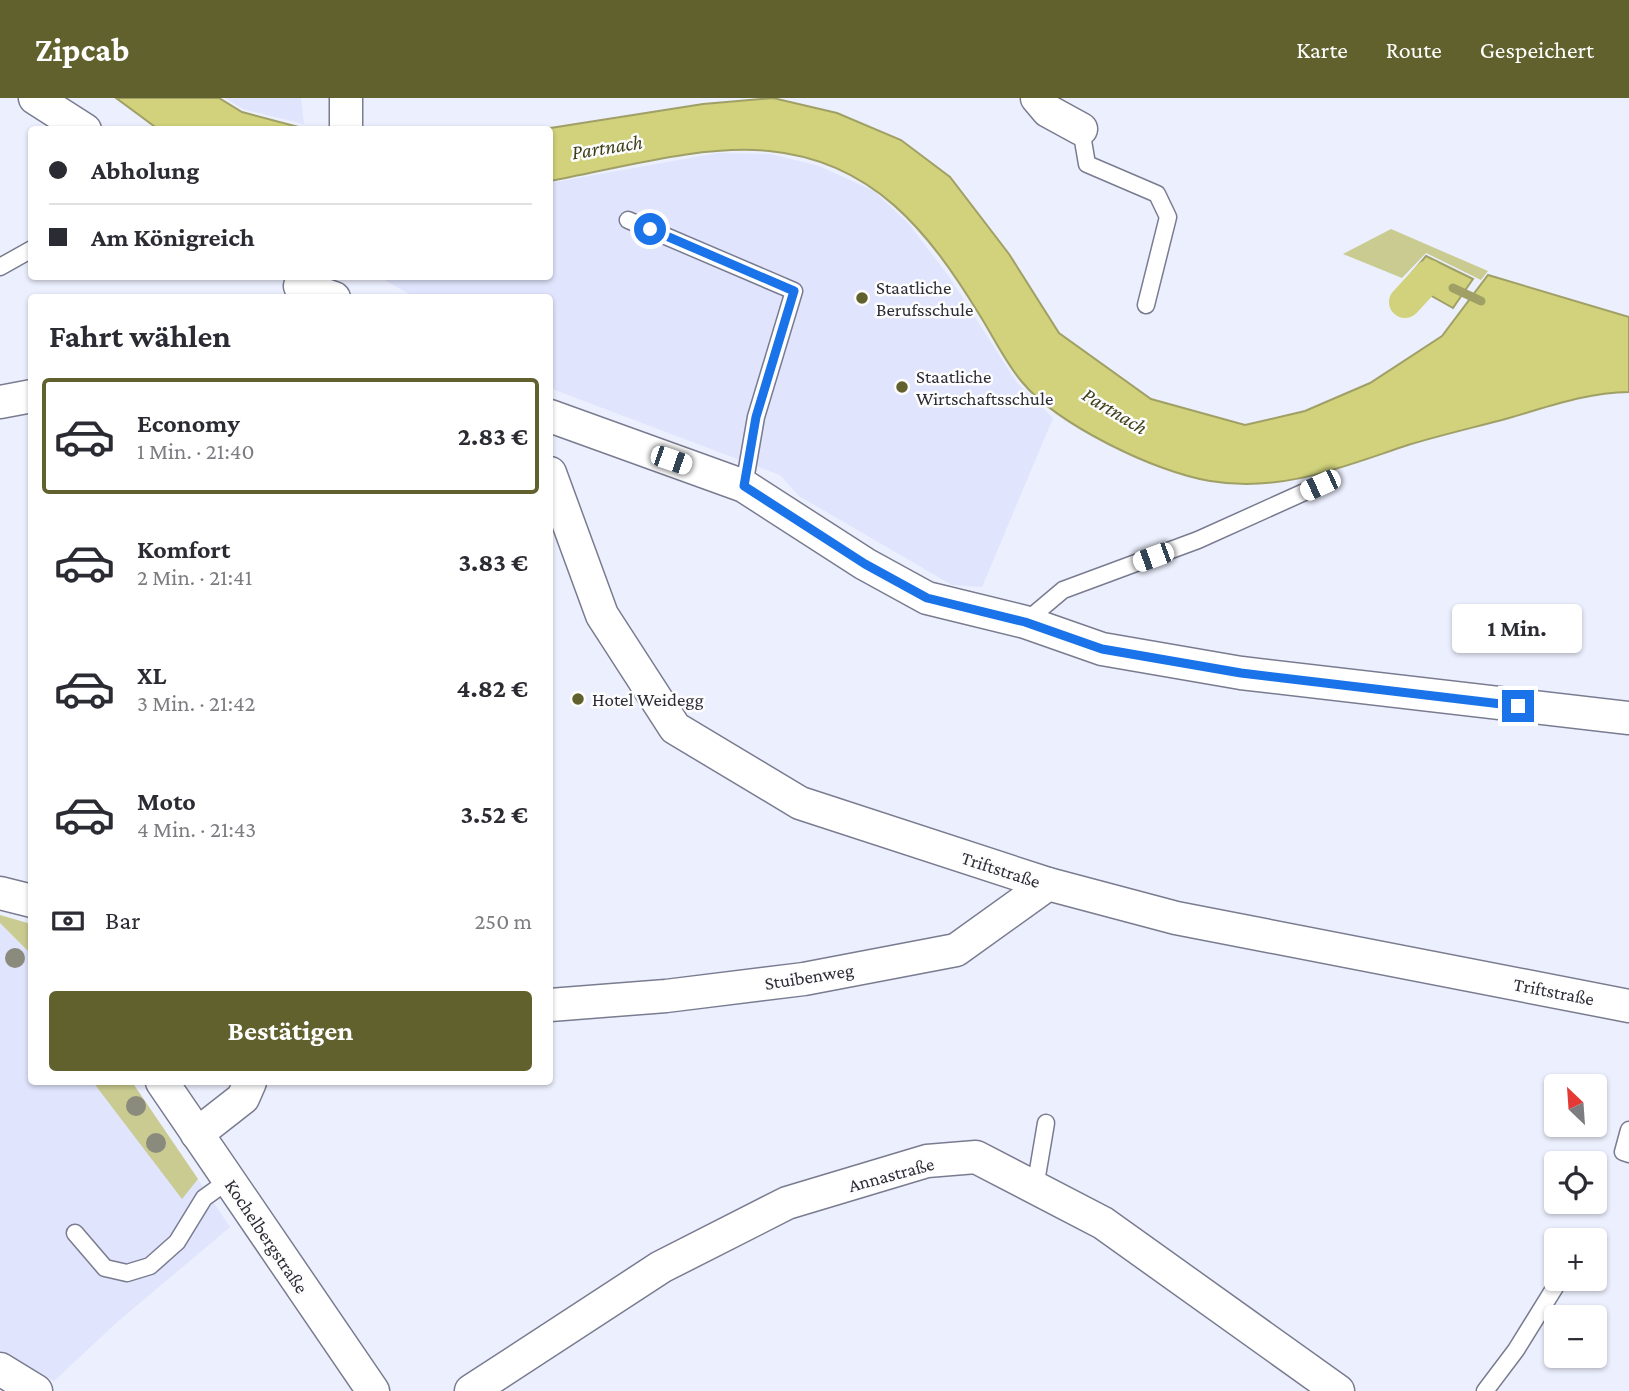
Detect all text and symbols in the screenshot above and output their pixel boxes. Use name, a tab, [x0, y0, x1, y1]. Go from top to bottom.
text: Zipcab	[35, 31, 129, 68]
text: Karte	[1296, 36, 1348, 63]
text: Route	[1386, 36, 1442, 63]
text: Gespeichert	[1480, 36, 1594, 63]
water label: Partnach	[570, 130, 644, 164]
text: Abholung	[91, 156, 199, 185]
route start	[634, 213, 666, 245]
text: Am Königreich	[91, 223, 255, 252]
place label: Staatliche Berufsschule	[876, 277, 973, 320]
marker: Staatliche Berufsschule	[854, 290, 870, 306]
text: Fahrt wählen	[49, 318, 231, 354]
place label: Staatliche Wirtschaftsschule	[916, 366, 1053, 409]
marker: Staatliche Wirtschaftsschule	[894, 379, 910, 395]
water label: Partnach	[1078, 382, 1152, 440]
icon: car	[53, 405, 116, 468]
text: Economy	[137, 409, 240, 438]
text: 2.83 €	[458, 422, 528, 451]
text: 1 Min. · 21:40	[137, 438, 254, 464]
car	[648, 443, 695, 477]
car	[1297, 467, 1344, 503]
icon: car	[53, 531, 116, 594]
text: Komfort	[137, 535, 230, 564]
car	[1130, 540, 1177, 574]
text: 3.83 €	[458, 548, 528, 577]
text: 2 Min. · 21:41	[137, 564, 252, 590]
callout: 1 Min.	[1453, 604, 1583, 654]
text: 1 Min.	[1487, 615, 1547, 641]
icon: car	[53, 657, 116, 720]
text: XL	[137, 661, 166, 690]
text: 4.82 €	[456, 674, 528, 703]
place label: Hotel Weidegg	[592, 689, 704, 710]
text: 3 Min. · 21:42	[137, 690, 255, 716]
route end	[1502, 690, 1534, 722]
marker: Hotel Weidegg	[570, 691, 586, 707]
icon: car	[53, 783, 116, 846]
text: Moto	[137, 787, 196, 816]
text: 3.52 €	[461, 800, 528, 829]
text: 4 Min. · 21:43	[137, 816, 256, 842]
street label: Triftstraße	[959, 847, 1043, 892]
icon: cash	[49, 902, 87, 940]
text: Bar	[105, 906, 141, 935]
text: 250 m	[474, 908, 532, 934]
street label: Stuibenweg	[763, 959, 855, 994]
street label: Triftstraße	[1512, 973, 1596, 1010]
button: Bestätigen	[49, 991, 532, 1071]
north arrow	[1544, 1074, 1606, 1138]
map controls	[1544, 1074, 1607, 1368]
button: locate	[1544, 1151, 1607, 1214]
street label: Annastraße	[846, 1153, 936, 1196]
street label: Kochelbergstraße	[221, 1175, 312, 1297]
button: +	[1544, 1228, 1607, 1291]
button: −	[1544, 1305, 1607, 1368]

